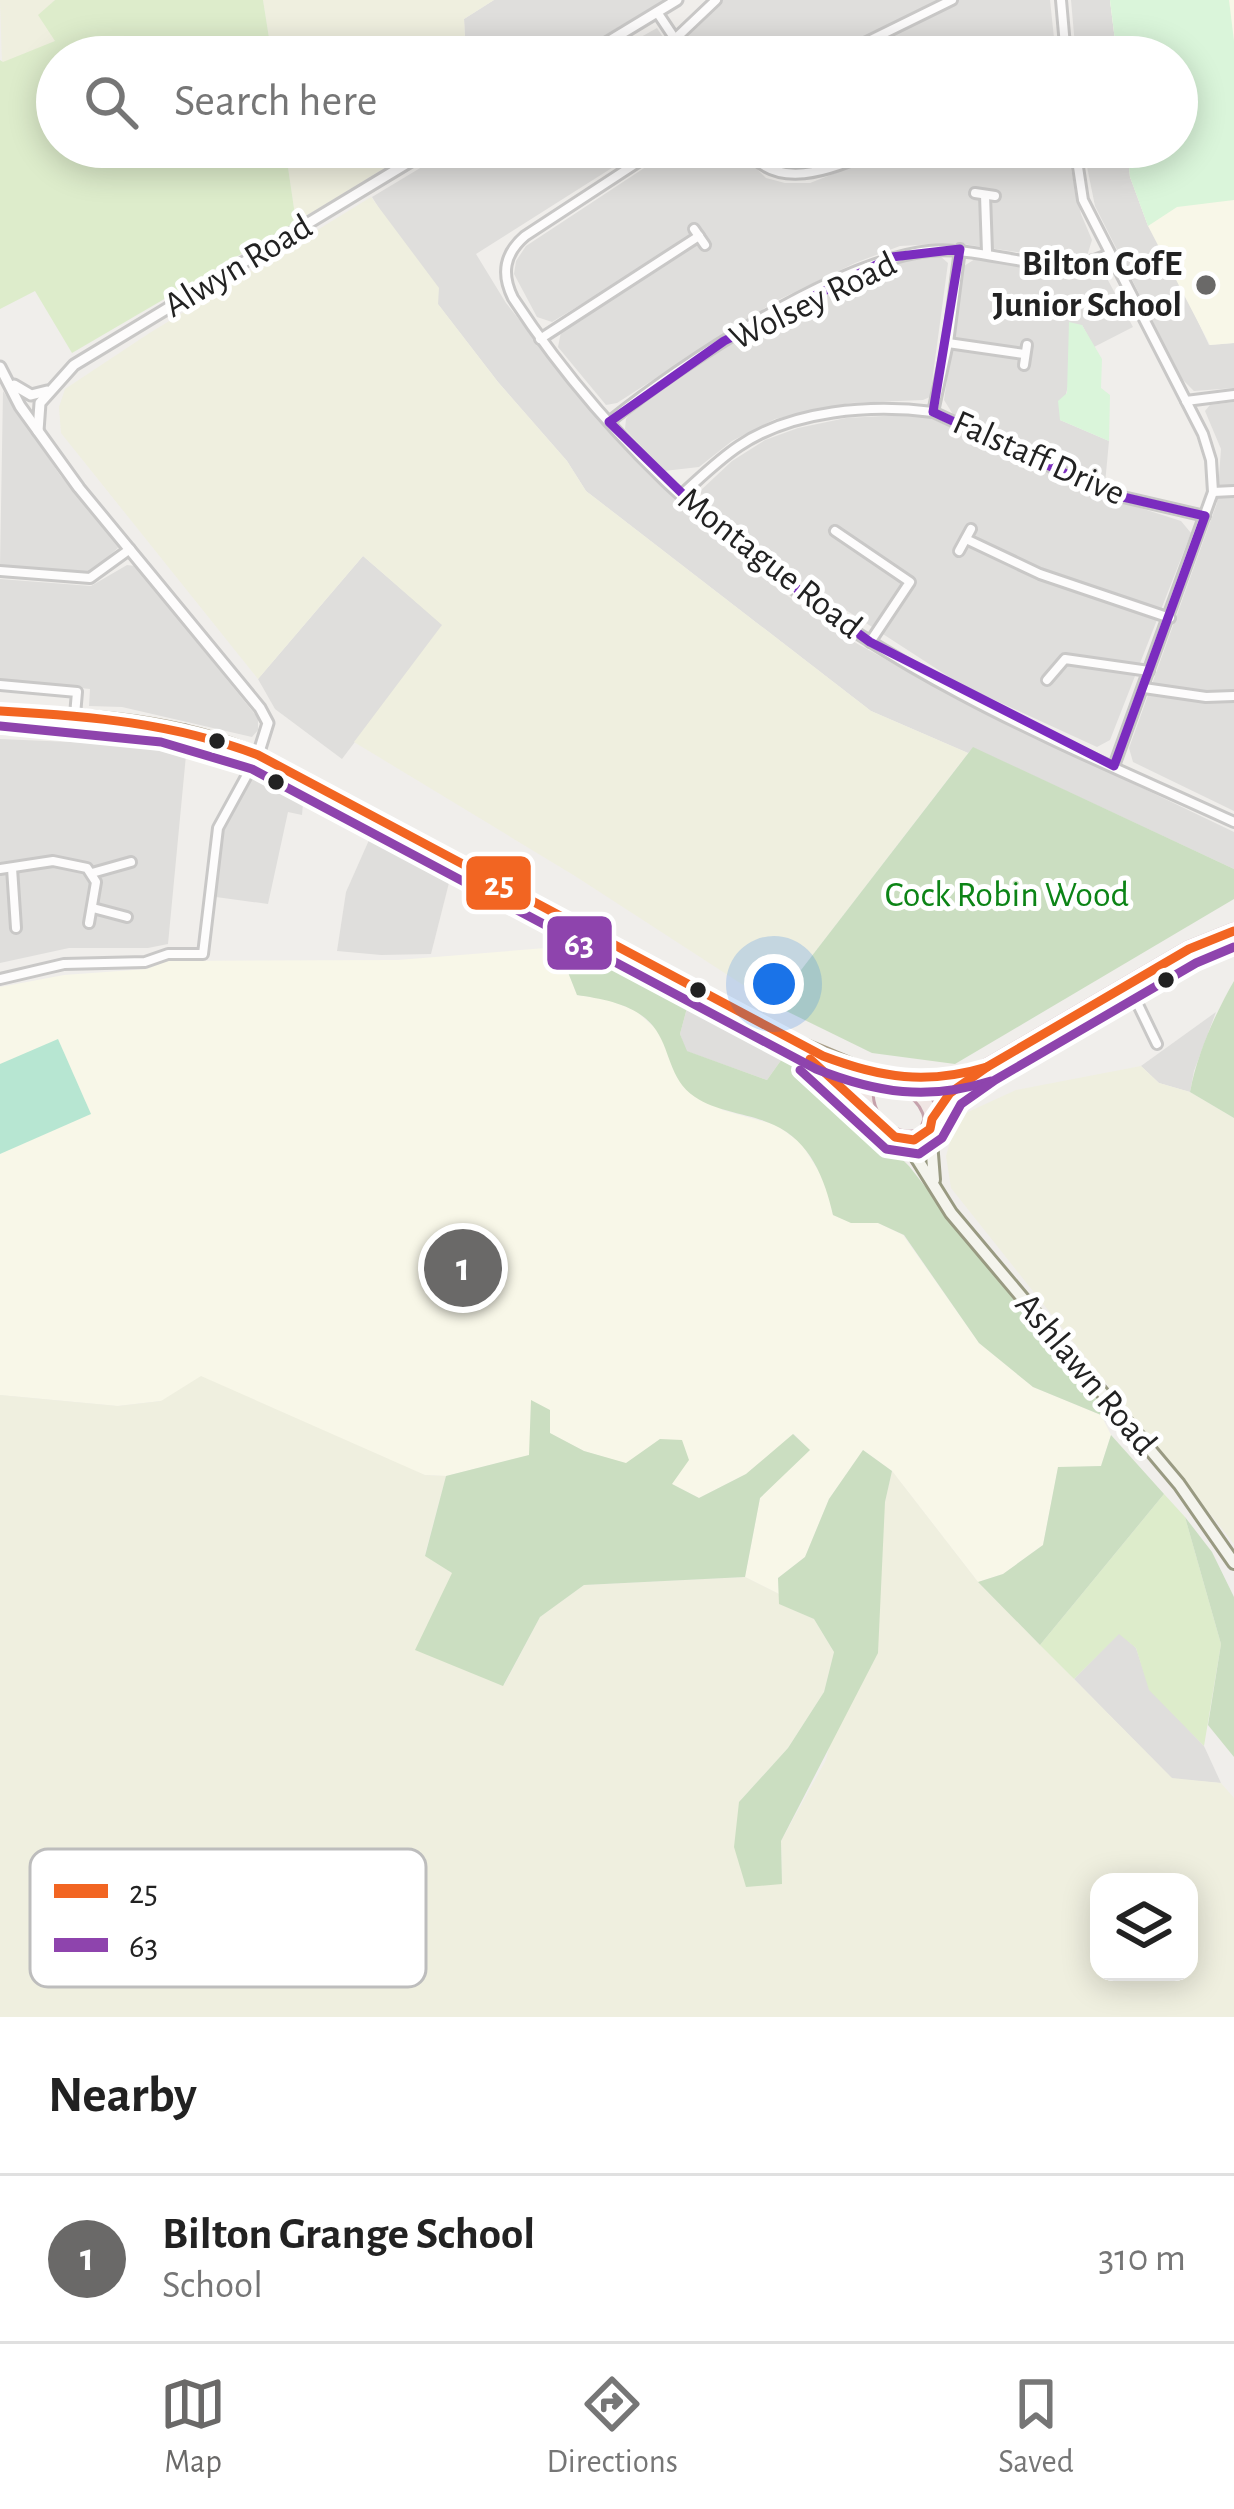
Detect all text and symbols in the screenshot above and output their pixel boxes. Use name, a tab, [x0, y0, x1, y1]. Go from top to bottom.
search box	[36, 36, 1198, 168]
icon: search	[78, 69, 144, 135]
text: Search here	[174, 79, 377, 124]
street label: Alwyn Road	[158, 208, 318, 324]
street label: Wolsey Road	[724, 245, 902, 357]
place label: Bilton CofE Junior School	[992, 246, 1182, 323]
marker: Bilton CofE Junior School	[1193, 272, 1219, 298]
street label: Falstaff Drive	[948, 404, 1130, 512]
street label: Montague Road	[672, 481, 868, 645]
unlabelled marker	[206, 730, 228, 752]
unlabelled marker	[265, 771, 287, 793]
line badge: 25	[464, 854, 533, 912]
text: 25	[484, 869, 514, 902]
park label: Cock Robin Wood	[885, 877, 1129, 913]
line badge: 63	[545, 914, 614, 972]
text: 63	[564, 929, 594, 962]
your location	[744, 954, 804, 1014]
unlabelled marker	[1155, 969, 1177, 991]
unlabelled marker	[687, 979, 709, 1001]
pin: 1	[424, 1223, 502, 1313]
street label: Ashlawn Road	[1008, 1286, 1164, 1462]
legend	[30, 1849, 426, 1987]
map controls	[1090, 1873, 1198, 1981]
button: layers	[1090, 1873, 1198, 1981]
text: 25	[129, 1877, 158, 1910]
text: 63	[129, 1931, 158, 1964]
text: Nearby	[48, 2070, 197, 2121]
text: Bilton Grange School	[162, 2212, 535, 2257]
text: 1	[80, 2239, 94, 2278]
text: 310 m	[1098, 2239, 1186, 2278]
text: School	[162, 2266, 263, 2305]
tab: Map	[160, 2371, 226, 2483]
tab: Directions	[546, 2371, 678, 2483]
tab: Saved	[998, 2371, 1074, 2483]

